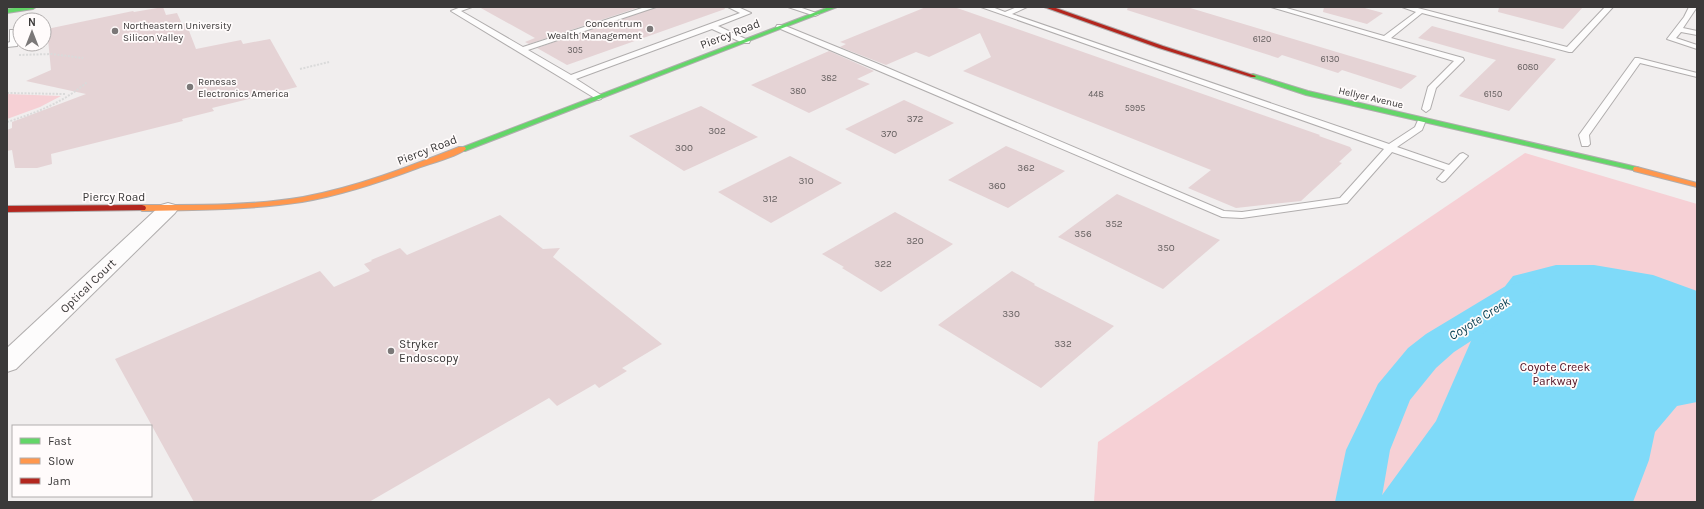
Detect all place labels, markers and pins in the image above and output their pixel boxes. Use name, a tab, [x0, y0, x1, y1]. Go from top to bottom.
place label: Concentrum Wealth Management	[547, 18, 642, 42]
place label: Northeastern University Silicon Valley	[123, 20, 232, 44]
marker: Concentrum Wealth Management	[645, 24, 655, 34]
marker: Northeastern University Silicon Valley	[110, 26, 120, 36]
place label: Renesas Electronics America	[198, 76, 289, 100]
marker: Renesas Electronics America	[185, 82, 195, 92]
place label: Stryker Endoscopy	[399, 337, 459, 365]
marker: Stryker Endoscopy	[386, 346, 396, 356]

